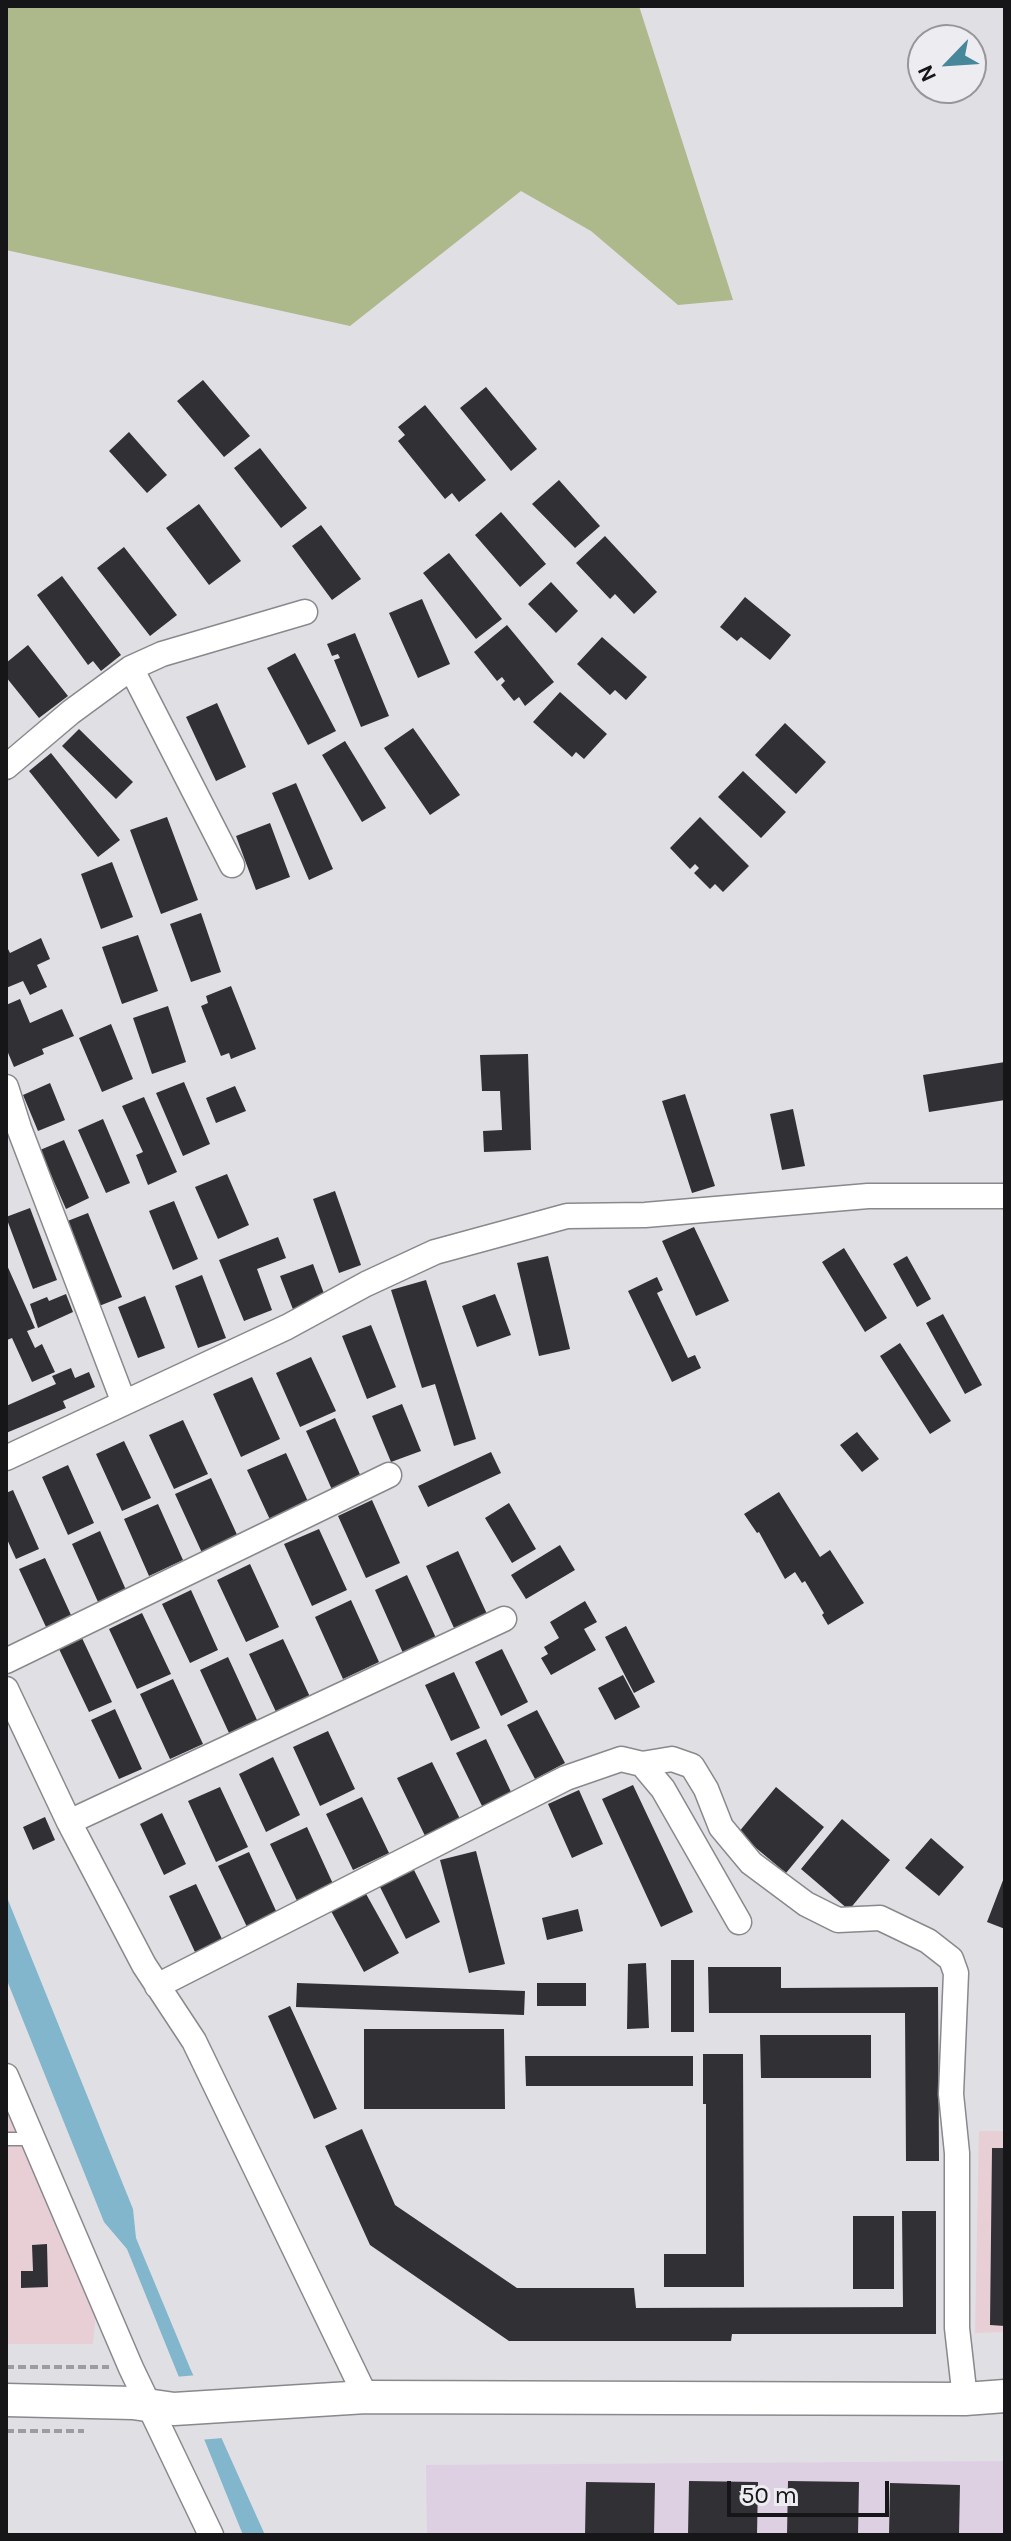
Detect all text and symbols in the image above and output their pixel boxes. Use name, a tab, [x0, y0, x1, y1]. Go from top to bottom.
north arrow	[907, 24, 987, 104]
text: N	[912, 61, 942, 86]
scale bar	[731, 2465, 893, 2515]
text: 50 m	[741, 2481, 797, 2509]

